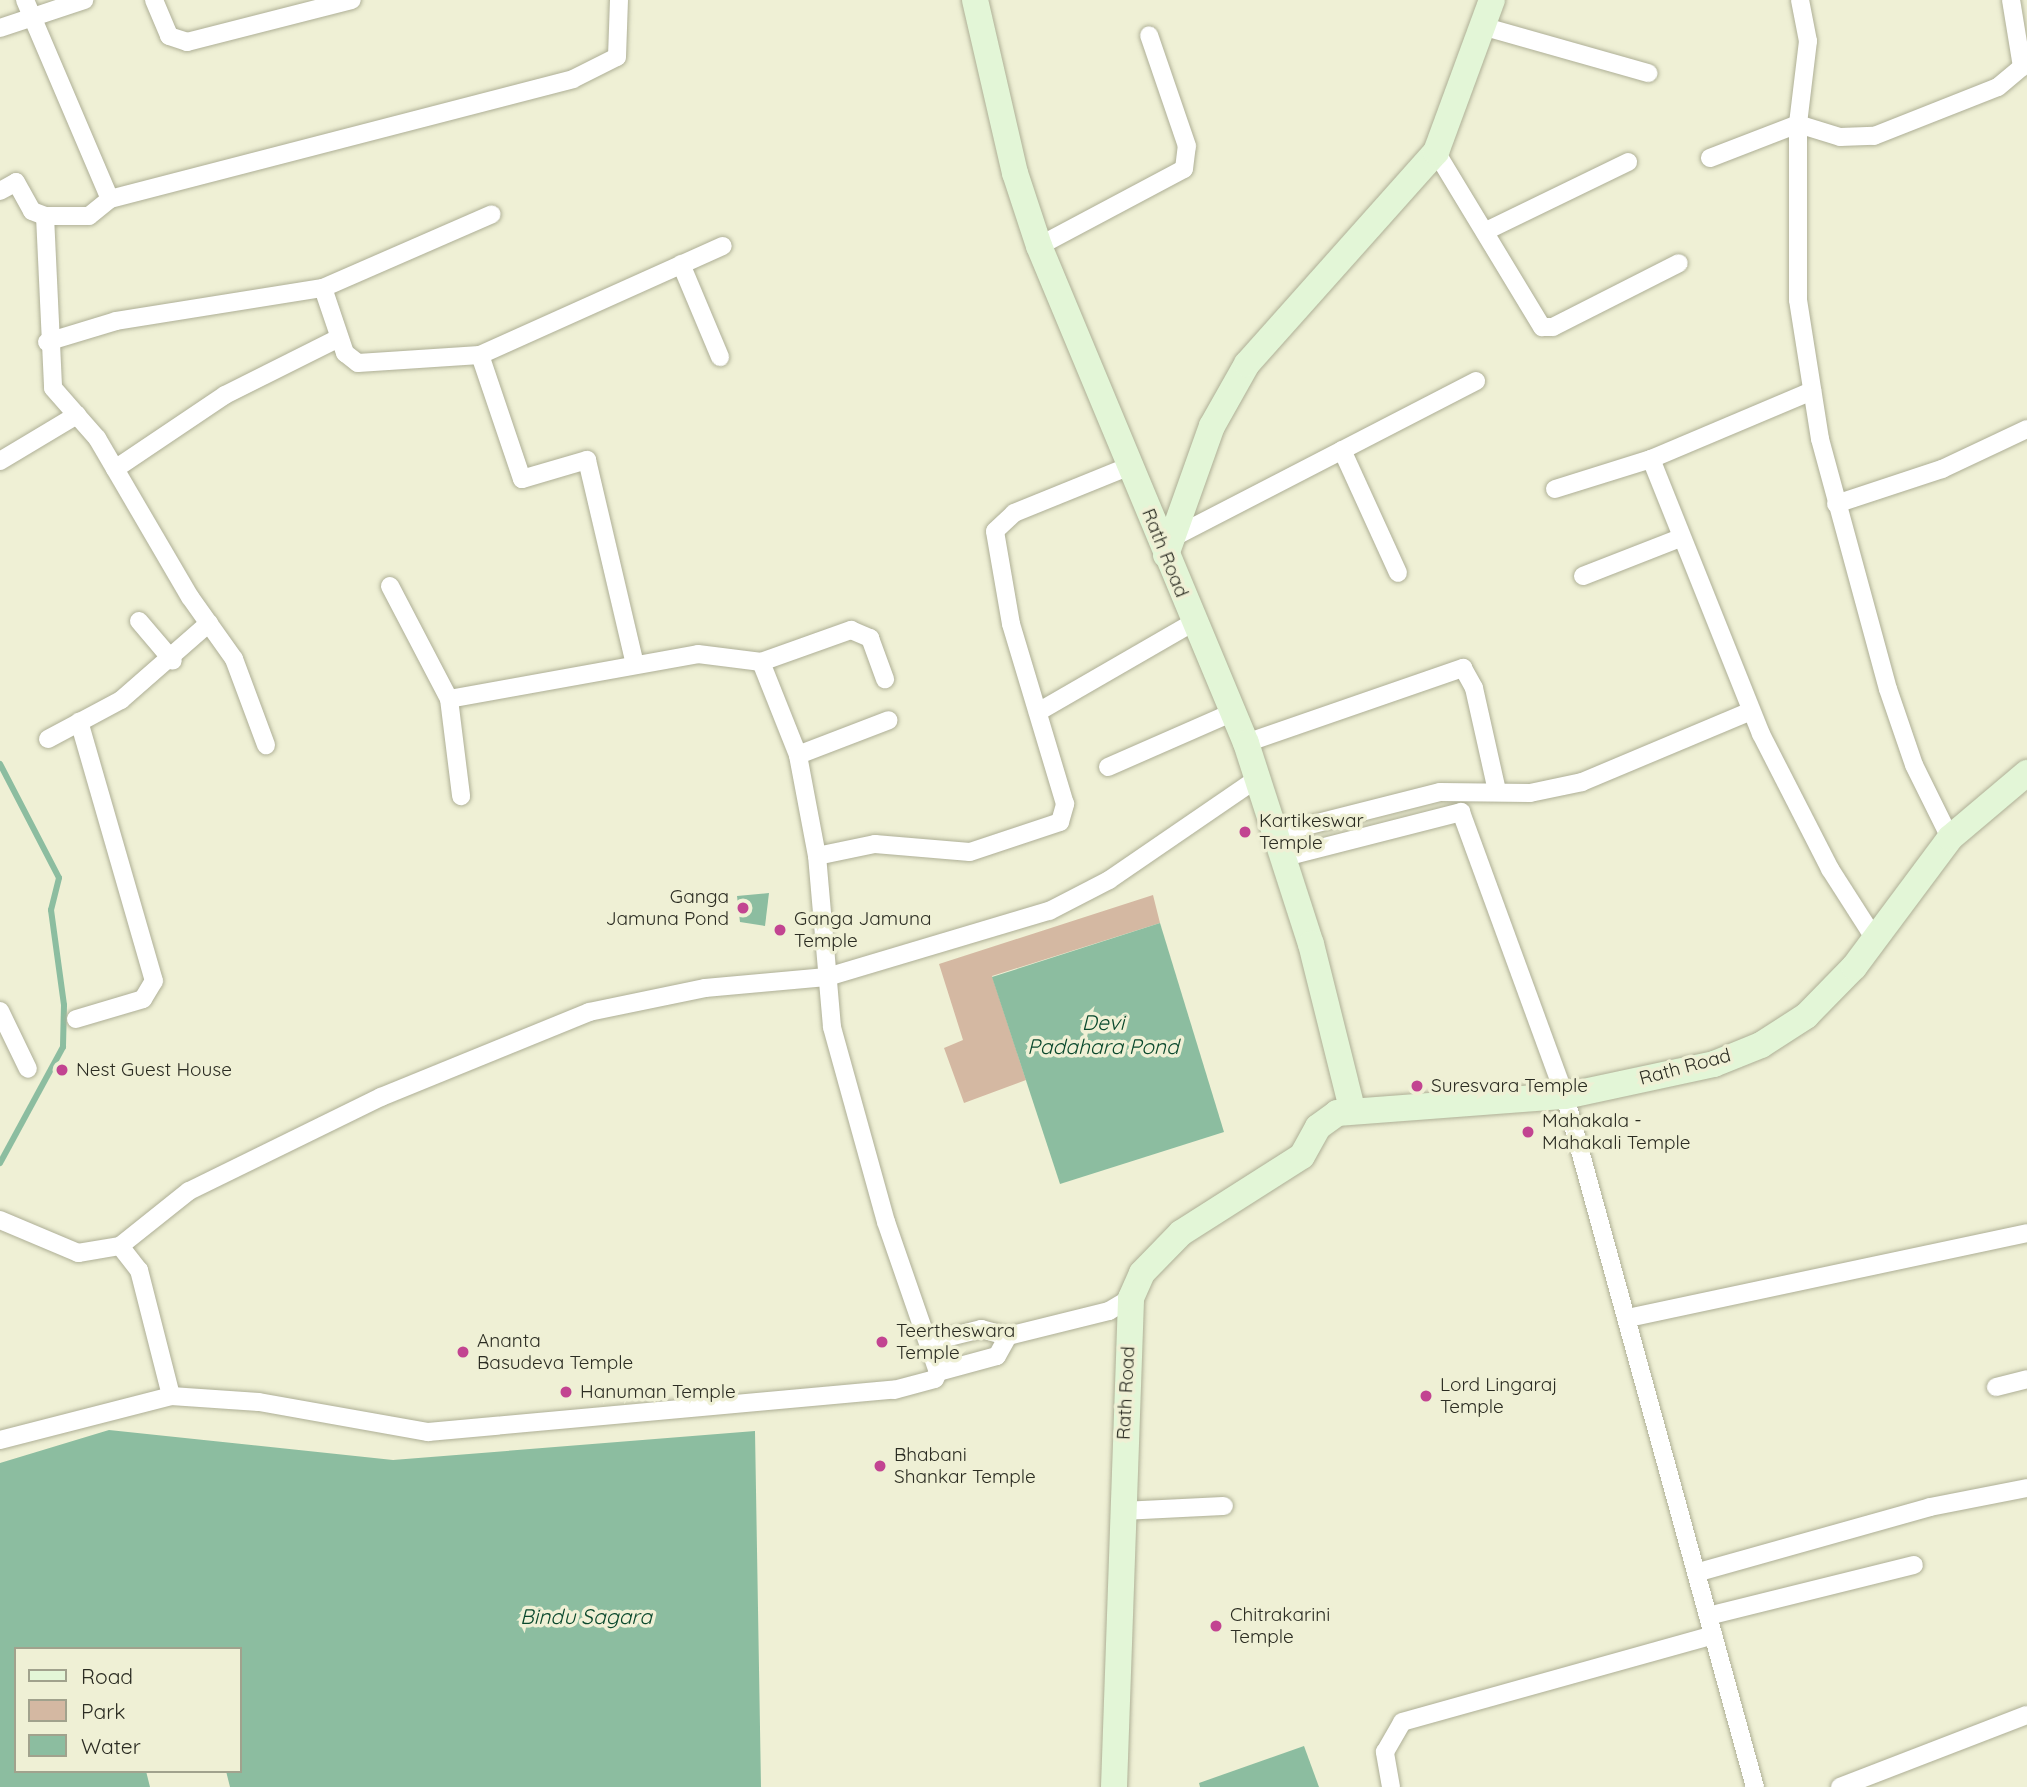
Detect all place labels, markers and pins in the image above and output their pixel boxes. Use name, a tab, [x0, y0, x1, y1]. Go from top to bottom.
place label: Kartikeswar Temple	[1259, 810, 1364, 854]
marker: Kartikeswar Temple	[1237, 824, 1253, 840]
place label: Ganga Jamuna Pond	[606, 886, 729, 930]
marker: Ganga Jamuna Pond	[735, 900, 751, 916]
place label: Ganga Jamuna Temple	[794, 908, 931, 952]
marker: Ganga Jamuna Temple	[772, 922, 788, 938]
place label: Nest Guest House	[76, 1059, 232, 1081]
marker: Nest Guest House	[54, 1062, 70, 1078]
place label: Suresvara Temple	[1431, 1075, 1588, 1097]
marker: Suresvara Temple	[1409, 1078, 1425, 1094]
place label: Mahakala - Mahakali Temple	[1542, 1110, 1690, 1154]
marker: Mahakala - Mahakali Temple	[1520, 1124, 1536, 1140]
place label: Teertheswara Temple	[896, 1320, 1015, 1364]
place label: Ananta Basudeva Temple	[477, 1330, 633, 1374]
marker: Teertheswara Temple	[874, 1334, 890, 1350]
marker: Ananta Basudeva Temple	[455, 1344, 471, 1360]
place label: Lord Lingaraj Temple	[1440, 1374, 1557, 1418]
place label: Hanuman Temple	[580, 1381, 736, 1403]
marker: Hanuman Temple	[558, 1384, 574, 1400]
marker: Lord Lingaraj Temple	[1418, 1388, 1434, 1404]
place label: Bhabani Shankar Temple	[894, 1444, 1036, 1488]
marker: Bhabani Shankar Temple	[872, 1458, 888, 1474]
place label: Chitrakarini Temple	[1230, 1604, 1330, 1648]
marker: Chitrakarini Temple	[1208, 1618, 1224, 1634]

